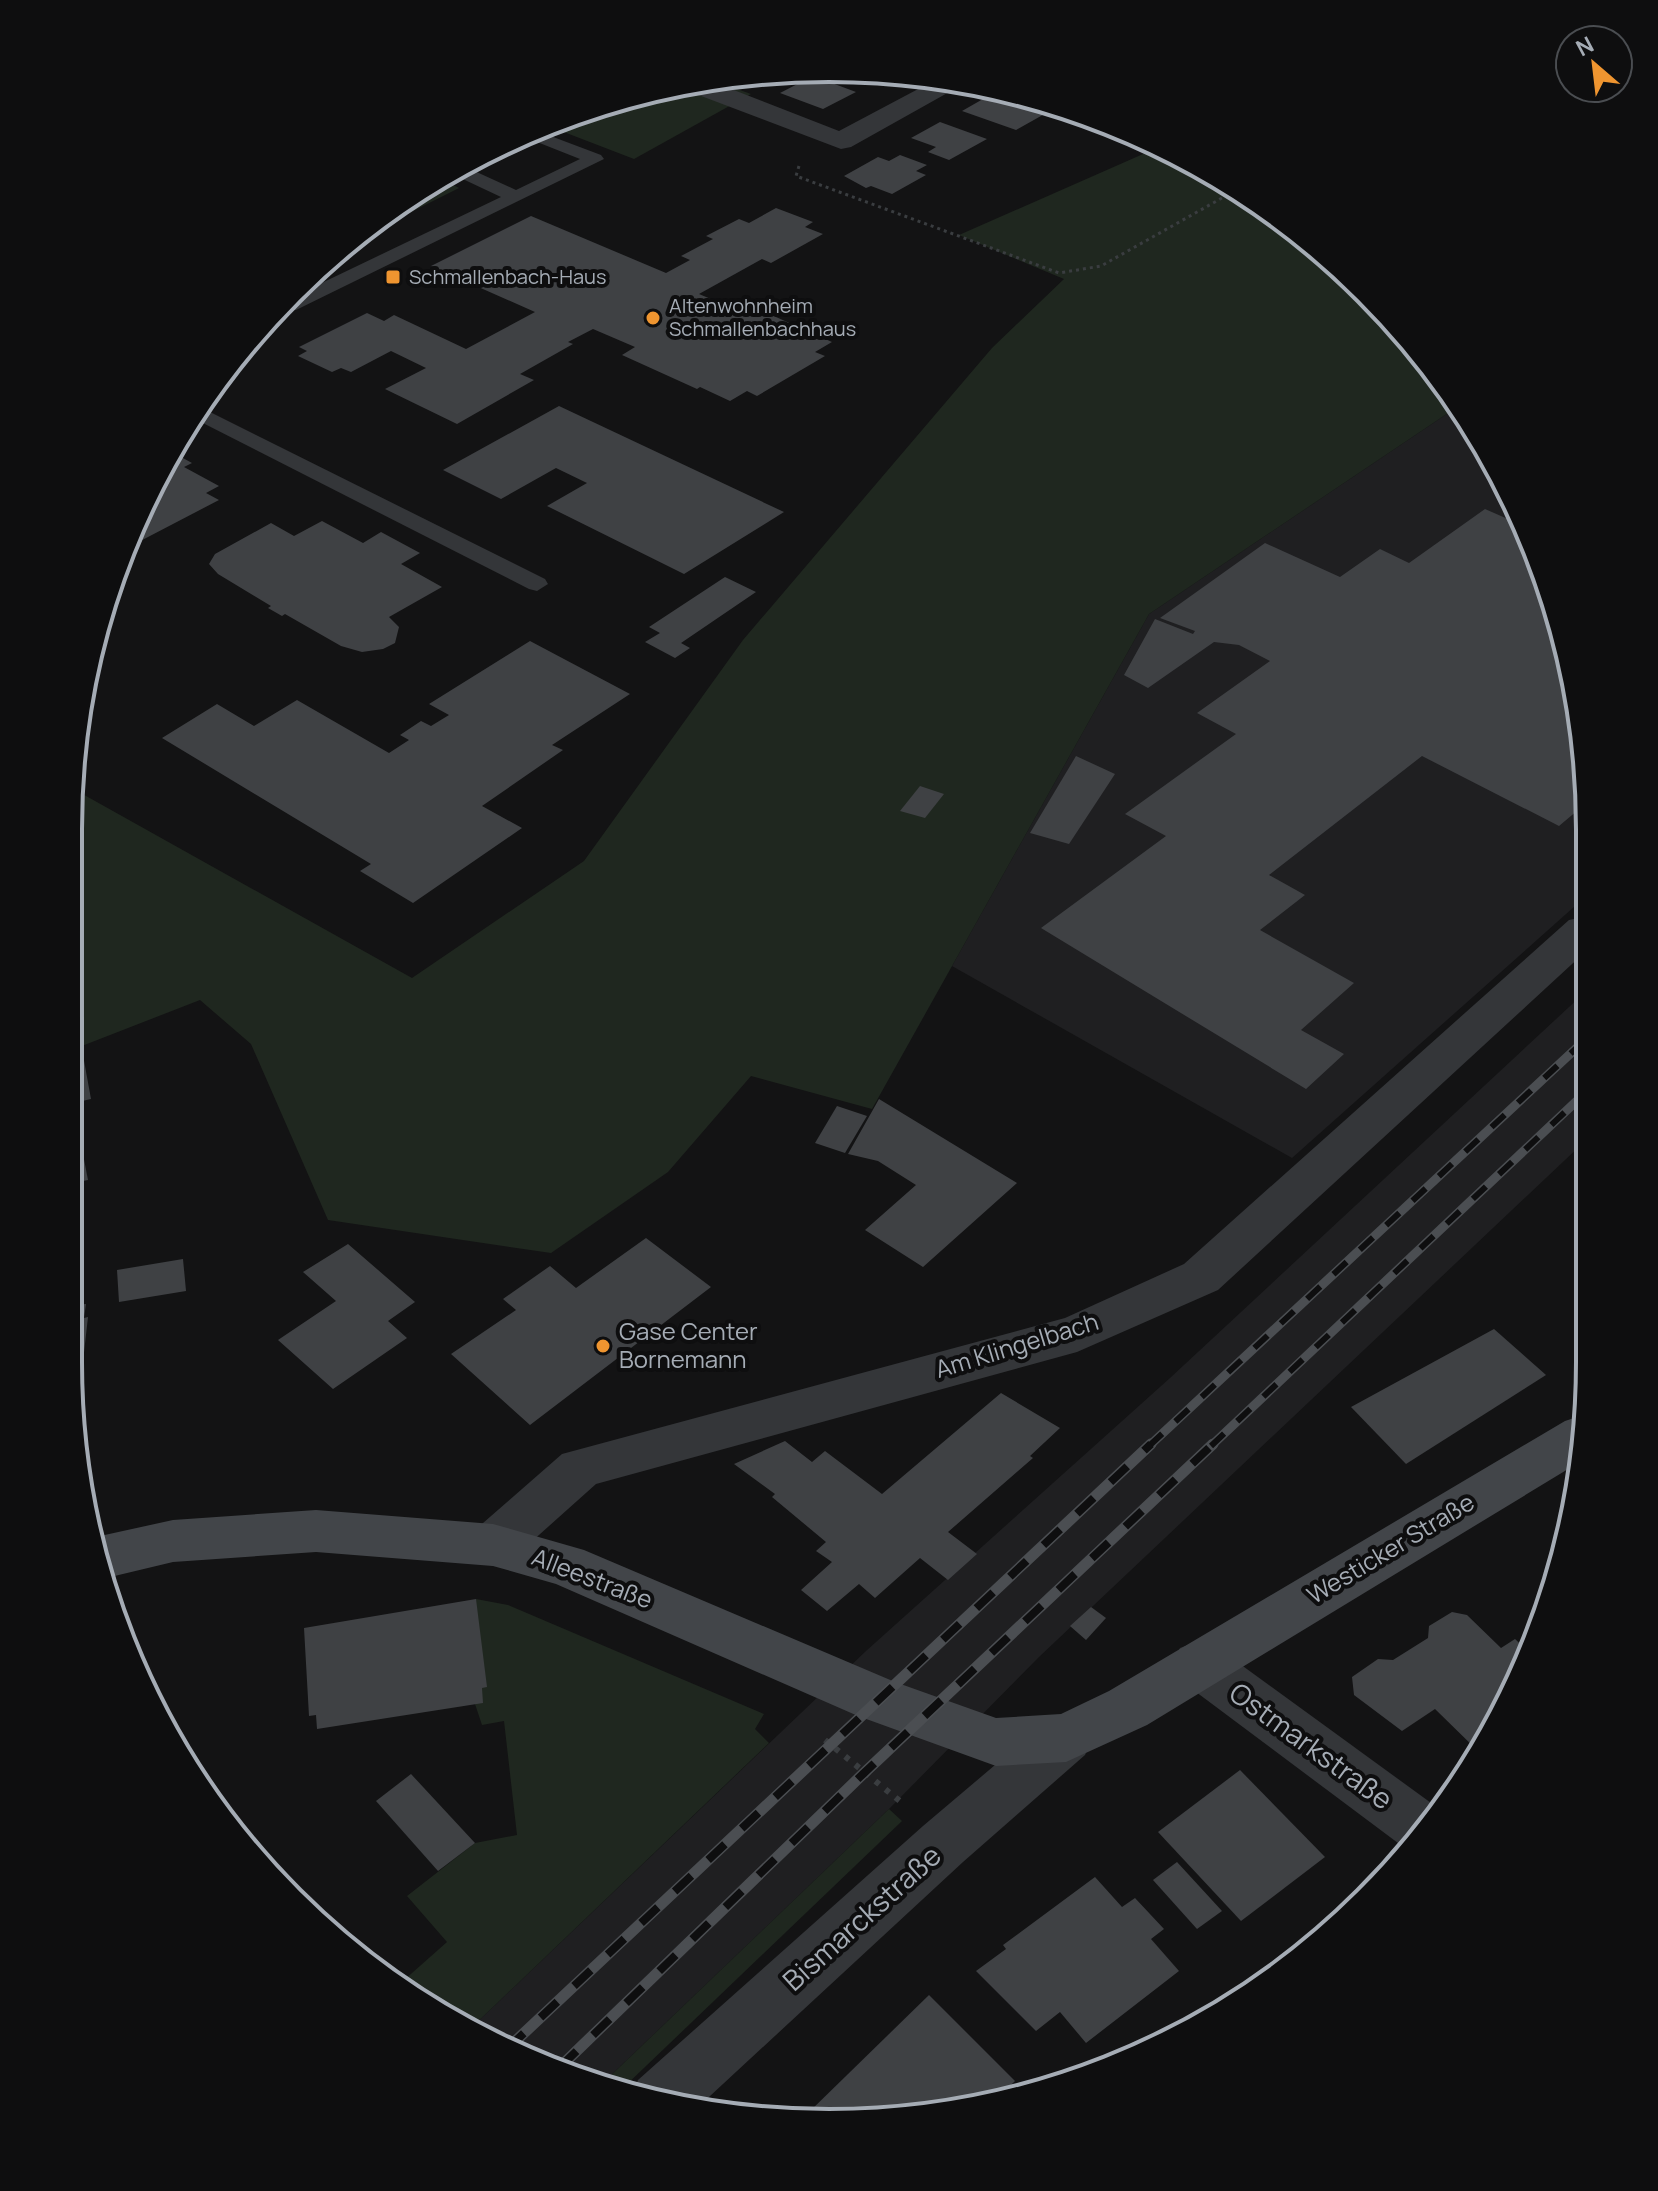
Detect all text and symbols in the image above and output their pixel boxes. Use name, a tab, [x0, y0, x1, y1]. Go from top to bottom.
north arrow	[1554, 24, 1634, 104]
text: N	[1571, 29, 1599, 63]
place label: Schmallenbach-Haus	[409, 263, 606, 290]
marker: Schmallenbach-Haus	[384, 268, 402, 286]
place label: Altenwohnheim Schmallenbachhaus	[669, 292, 856, 342]
marker: Altenwohnheim Schmallenbachhaus	[644, 309, 662, 327]
street label: Am Klingelbach	[931, 1304, 1102, 1385]
place label: Gase Center Bornemann	[619, 1314, 758, 1375]
marker: Gase Center Bornemann	[594, 1337, 612, 1355]
street label: Westicker Straße	[1300, 1485, 1480, 1611]
street label: Alleestraße	[528, 1540, 658, 1616]
street label: Ostmarkstraße	[1222, 1673, 1401, 1817]
street label: Bismarckstraße	[774, 1836, 949, 1999]

